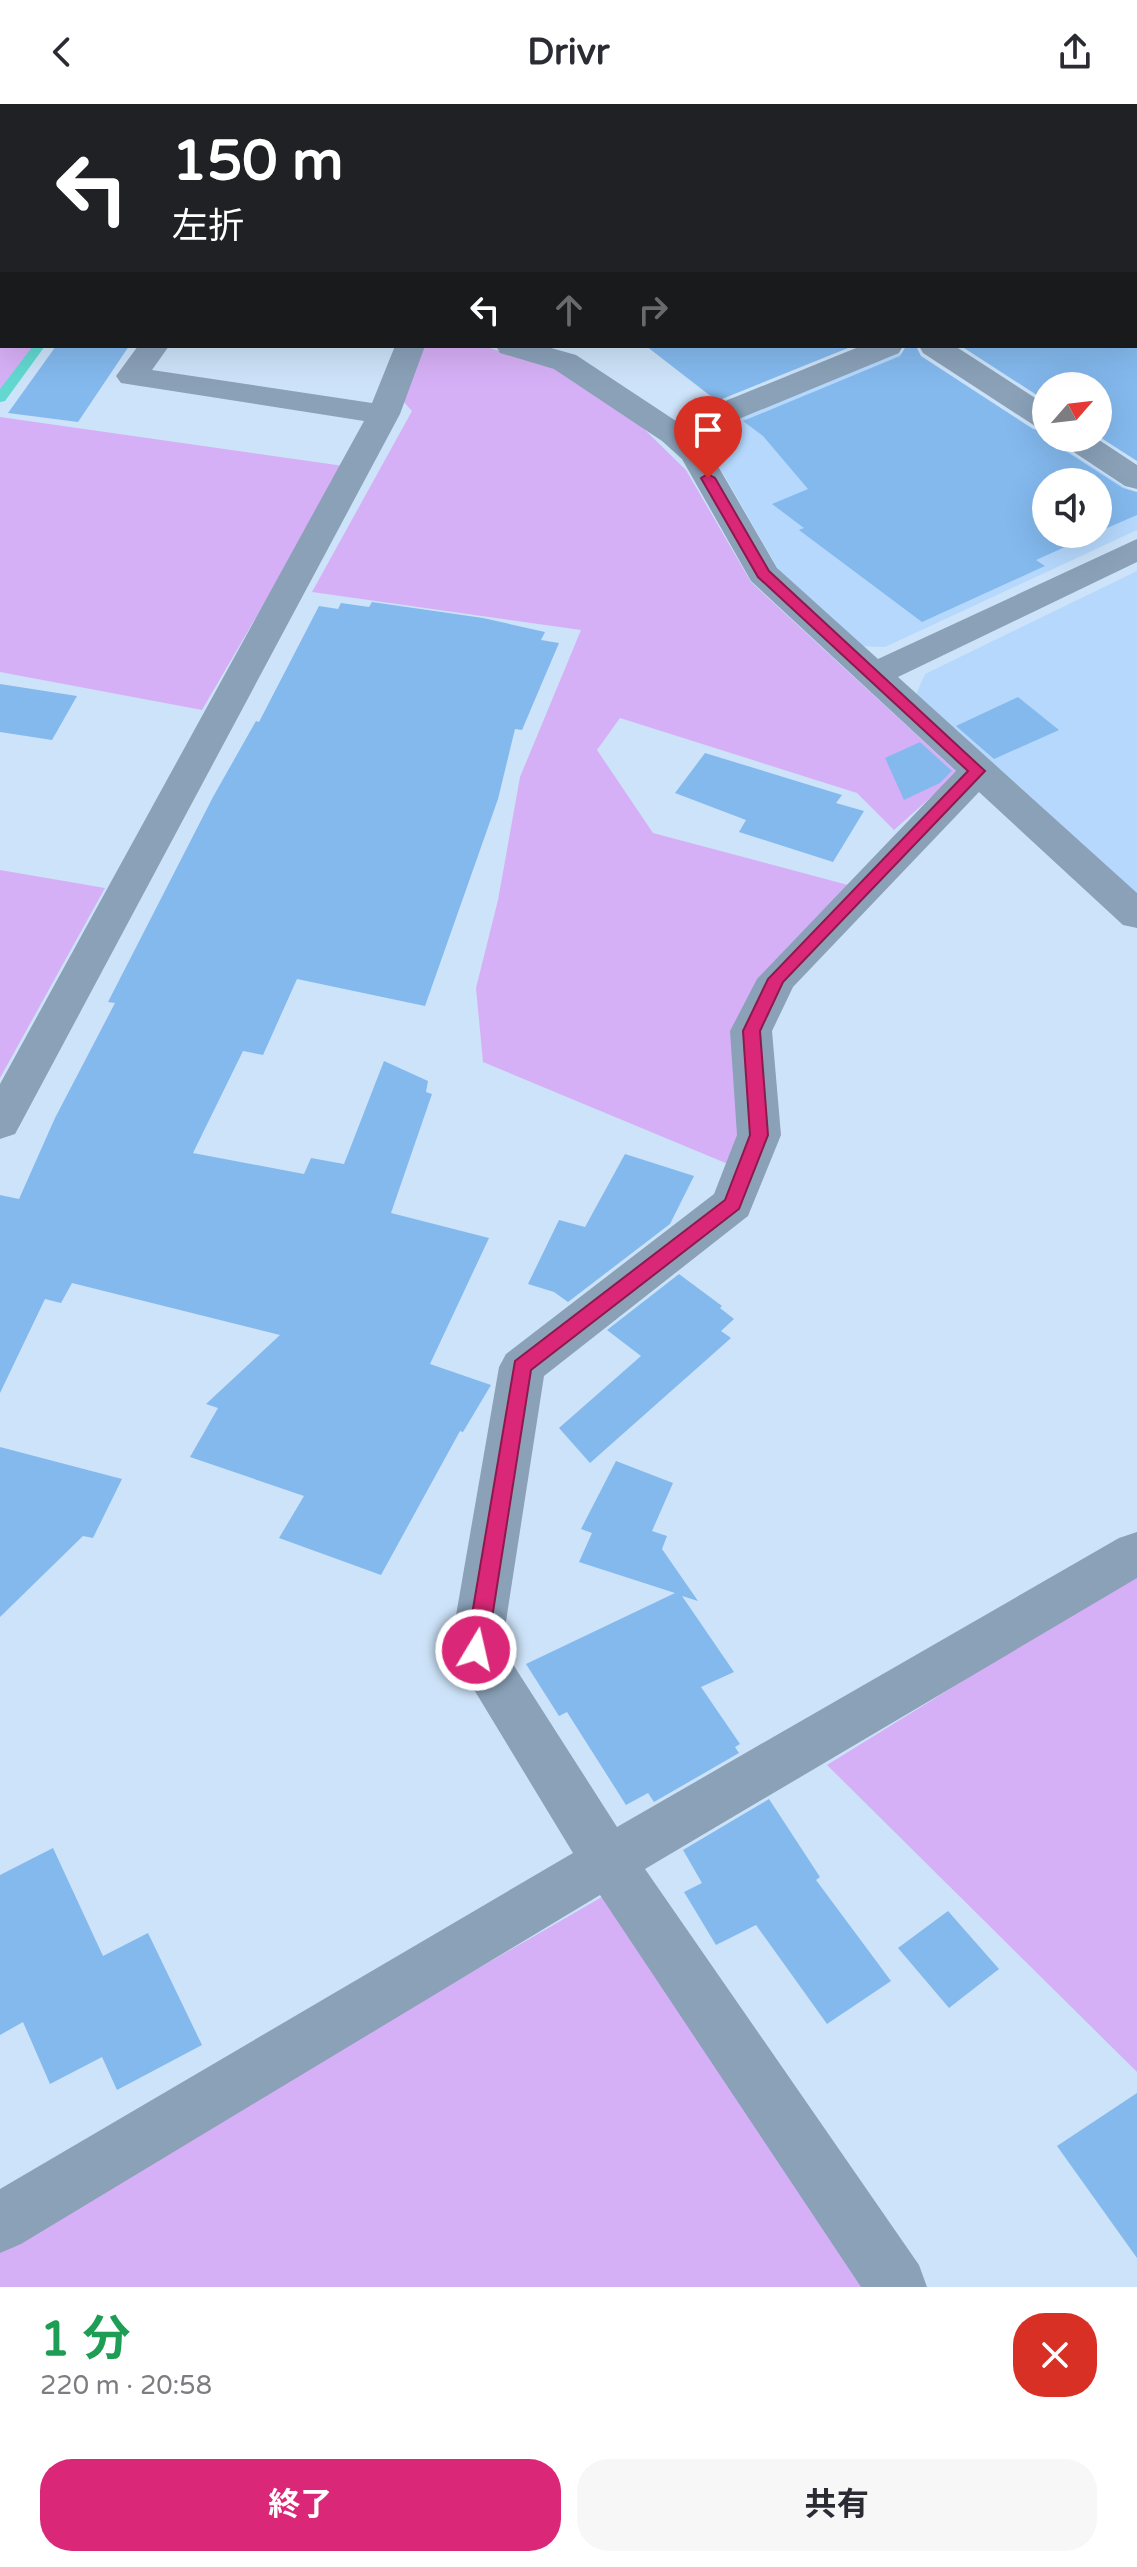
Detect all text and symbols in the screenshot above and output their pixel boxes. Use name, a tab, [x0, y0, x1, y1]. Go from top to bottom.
icon: back	[40, 30, 84, 74]
icon: share	[1053, 30, 1097, 74]
text: Drivr	[527, 31, 610, 74]
text: 150 m	[172, 128, 343, 195]
icon: left	[40, 136, 144, 240]
text: 左折	[172, 205, 244, 248]
icon: left	[463, 288, 507, 332]
icon: ahead	[547, 288, 591, 332]
icon: right	[631, 288, 675, 332]
north arrow	[1032, 372, 1112, 452]
map controls	[1032, 372, 1112, 548]
pin	[674, 396, 742, 478]
icon: arrive	[686, 408, 730, 452]
button: sound	[1032, 468, 1112, 548]
position arrow	[434, 1608, 518, 1692]
text: 1 分	[40, 2311, 131, 2369]
button: close	[1013, 2313, 1097, 2397]
text: 220 m · 20:58	[40, 2370, 212, 2401]
button: 終了	[40, 2459, 561, 2551]
button: 共有	[577, 2459, 1097, 2551]

